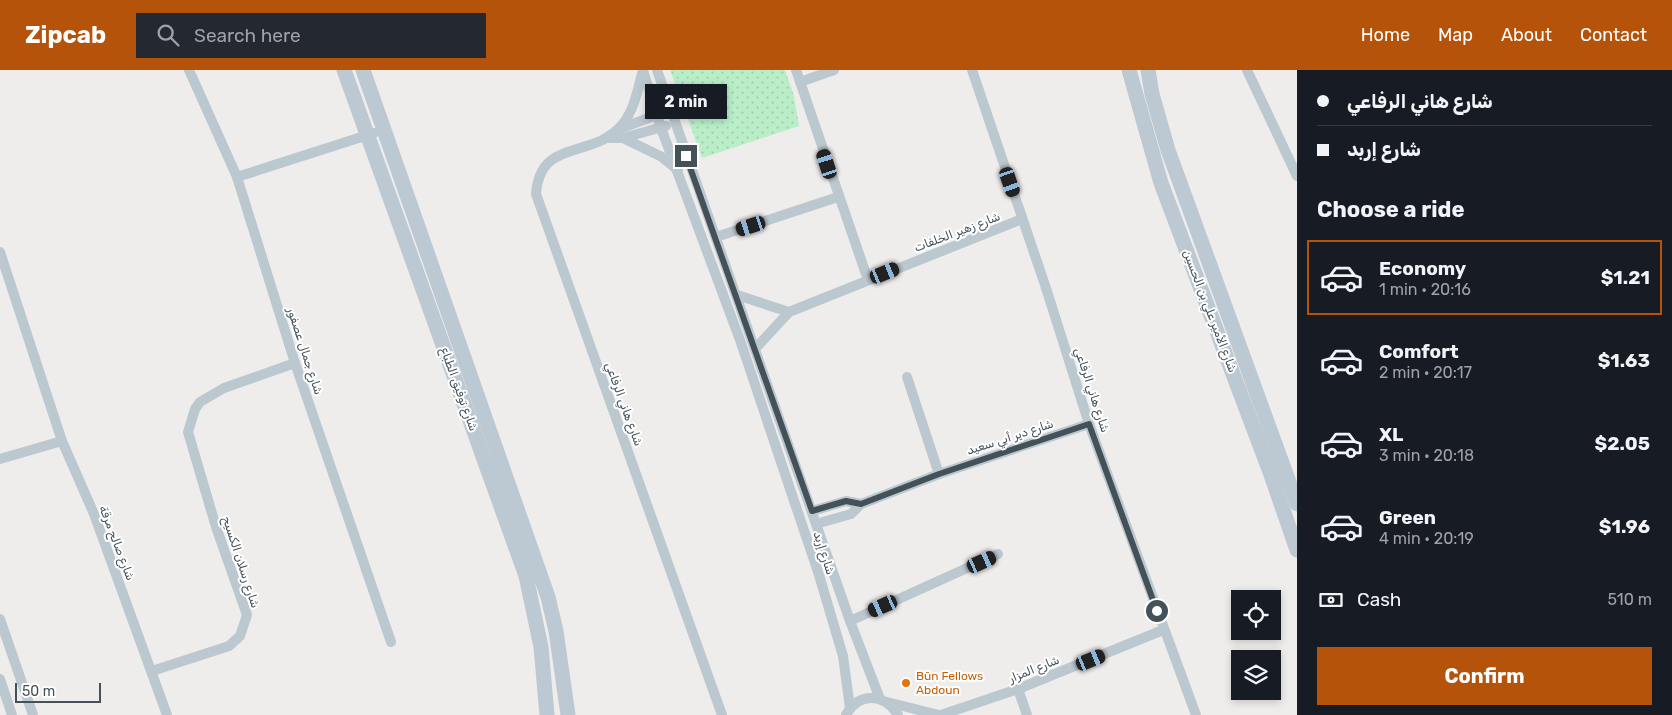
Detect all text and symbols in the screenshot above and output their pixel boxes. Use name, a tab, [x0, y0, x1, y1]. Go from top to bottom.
search box	[136, 13, 486, 58]
text: Zipcab	[25, 21, 106, 49]
icon: search	[154, 21, 182, 49]
text: Search here	[194, 24, 301, 47]
text: Home	[1361, 24, 1410, 46]
text: Map	[1438, 24, 1473, 46]
text: About	[1501, 24, 1552, 46]
text: Contact	[1580, 24, 1647, 46]
callout: 2 min	[645, 83, 727, 118]
text: شارع هاني الرفاعي	[1347, 90, 1493, 113]
text: 2 min	[664, 92, 708, 111]
text: شارع إربد	[1347, 138, 1421, 161]
route end	[675, 145, 697, 167]
car	[815, 147, 838, 181]
car	[998, 165, 1021, 199]
text: Choose a ride	[1317, 196, 1464, 223]
street label: شارع زهير الخلفات	[912, 209, 1003, 257]
car	[734, 214, 767, 238]
street label: شارع الأمير علي بن الحسين	[1178, 248, 1240, 375]
icon: car	[1319, 255, 1364, 300]
text: Economy	[1379, 257, 1466, 280]
car	[868, 260, 901, 286]
text: $1.21	[1601, 266, 1650, 289]
text: 1 min · 20:16	[1379, 280, 1471, 299]
street label: شارع جمال عصفور	[282, 305, 326, 397]
icon: car	[1319, 338, 1364, 383]
text: Comfort	[1379, 340, 1459, 363]
street label: شارع توفيق الطباع	[435, 345, 481, 434]
street label: شارع هاني الرفاعي	[1070, 346, 1112, 435]
text: $1.63	[1598, 349, 1650, 372]
street label: شارع هاني الرفاعي	[600, 360, 646, 449]
text: 2 min · 20:17	[1379, 363, 1472, 382]
street label: شارع دير أبي سعيد	[965, 416, 1056, 460]
icon: car	[1319, 421, 1364, 466]
text: XL	[1379, 423, 1403, 446]
text: $2.05	[1595, 432, 1650, 455]
text: 3 min · 20:18	[1379, 446, 1474, 465]
street label: شارع صالح مرقة	[94, 504, 138, 583]
icon: car	[1319, 504, 1364, 549]
text: Green	[1379, 506, 1436, 529]
street label: شارع رسلان الكسيح	[218, 514, 262, 610]
text: $1.96	[1599, 515, 1650, 538]
text: 4 min · 20:19	[1379, 529, 1474, 548]
street label: شارع إربد	[809, 530, 838, 577]
car	[965, 549, 998, 575]
icon: cash	[1317, 586, 1345, 614]
text: Cash	[1357, 588, 1401, 611]
map controls	[1231, 590, 1281, 700]
button: locate	[1231, 590, 1281, 640]
text: 510 m	[1608, 590, 1652, 609]
car	[866, 593, 899, 619]
route start	[1146, 600, 1168, 622]
car	[1074, 647, 1107, 673]
button: Confirm	[1317, 647, 1652, 705]
button: layers	[1231, 650, 1281, 700]
street label: شارع المزار	[1006, 653, 1062, 688]
place label: Būn Fellows Abdoun	[916, 669, 983, 697]
marker: Būn Fellows Abdoun	[900, 677, 912, 689]
scale bar	[15, 680, 101, 703]
text: 50 m	[22, 683, 55, 700]

